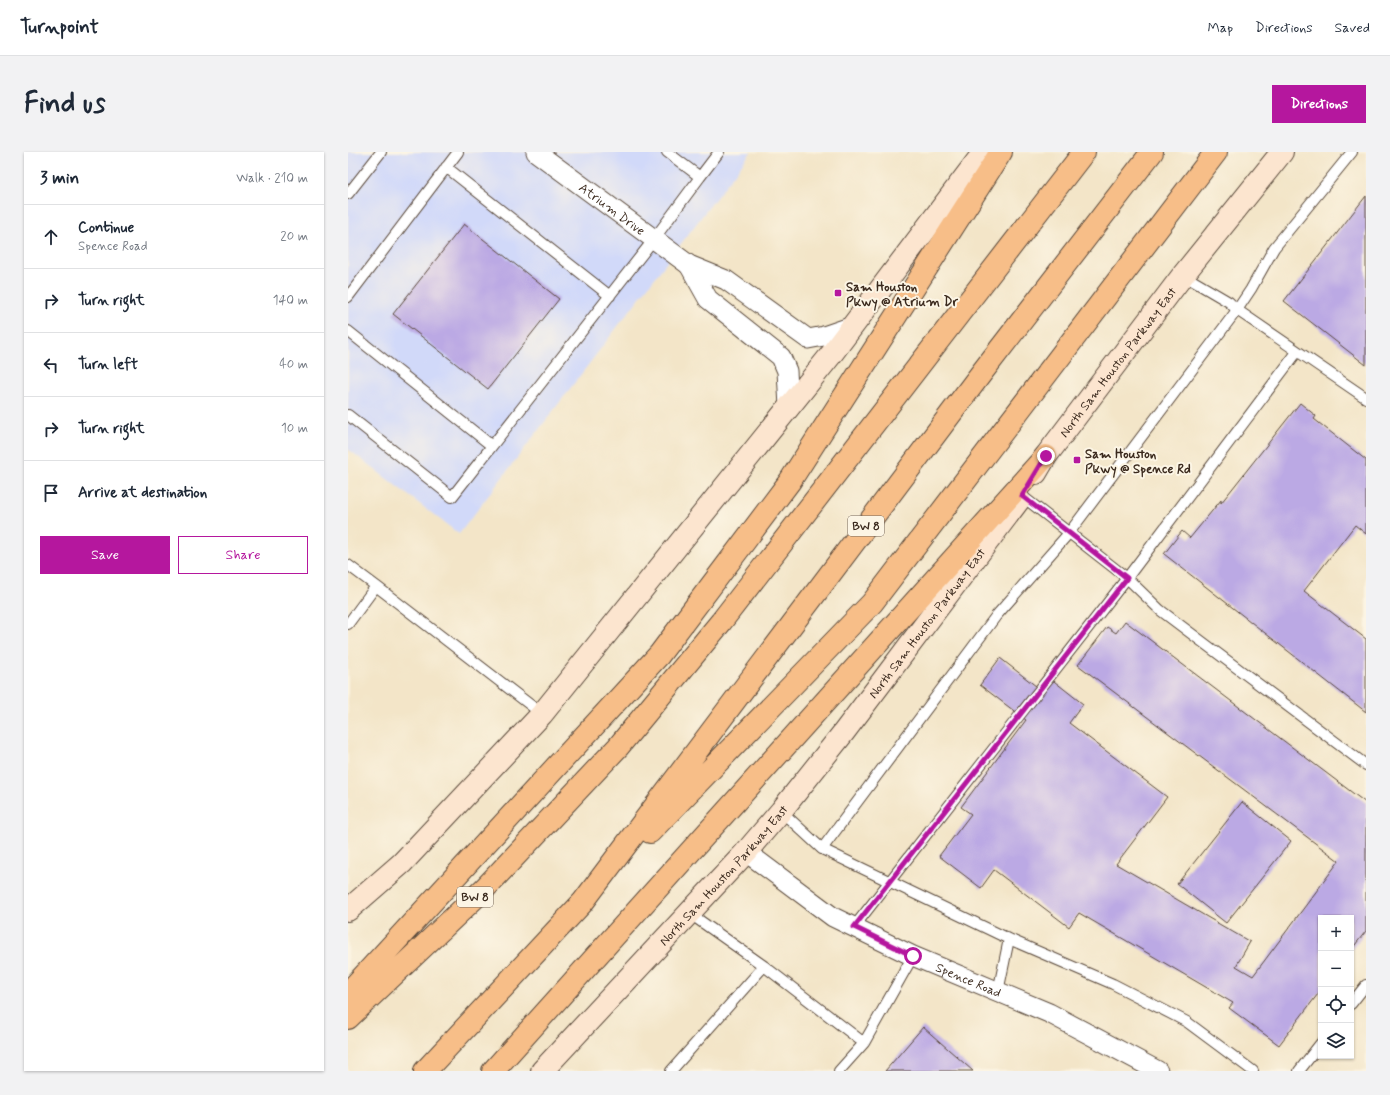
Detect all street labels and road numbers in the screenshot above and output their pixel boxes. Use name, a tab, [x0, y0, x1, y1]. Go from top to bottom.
street label: Atrium Drive	[575, 180, 648, 240]
street label: North Sam Houston Parkway East	[1056, 284, 1181, 441]
road number: BW 8	[848, 516, 884, 536]
street label: North Sam Houston Parkway East	[865, 545, 990, 702]
street label: North Sam Houston Parkway East	[656, 802, 793, 950]
road number: BW 8	[457, 887, 493, 907]
street label: Spence Road	[933, 959, 1004, 1002]

